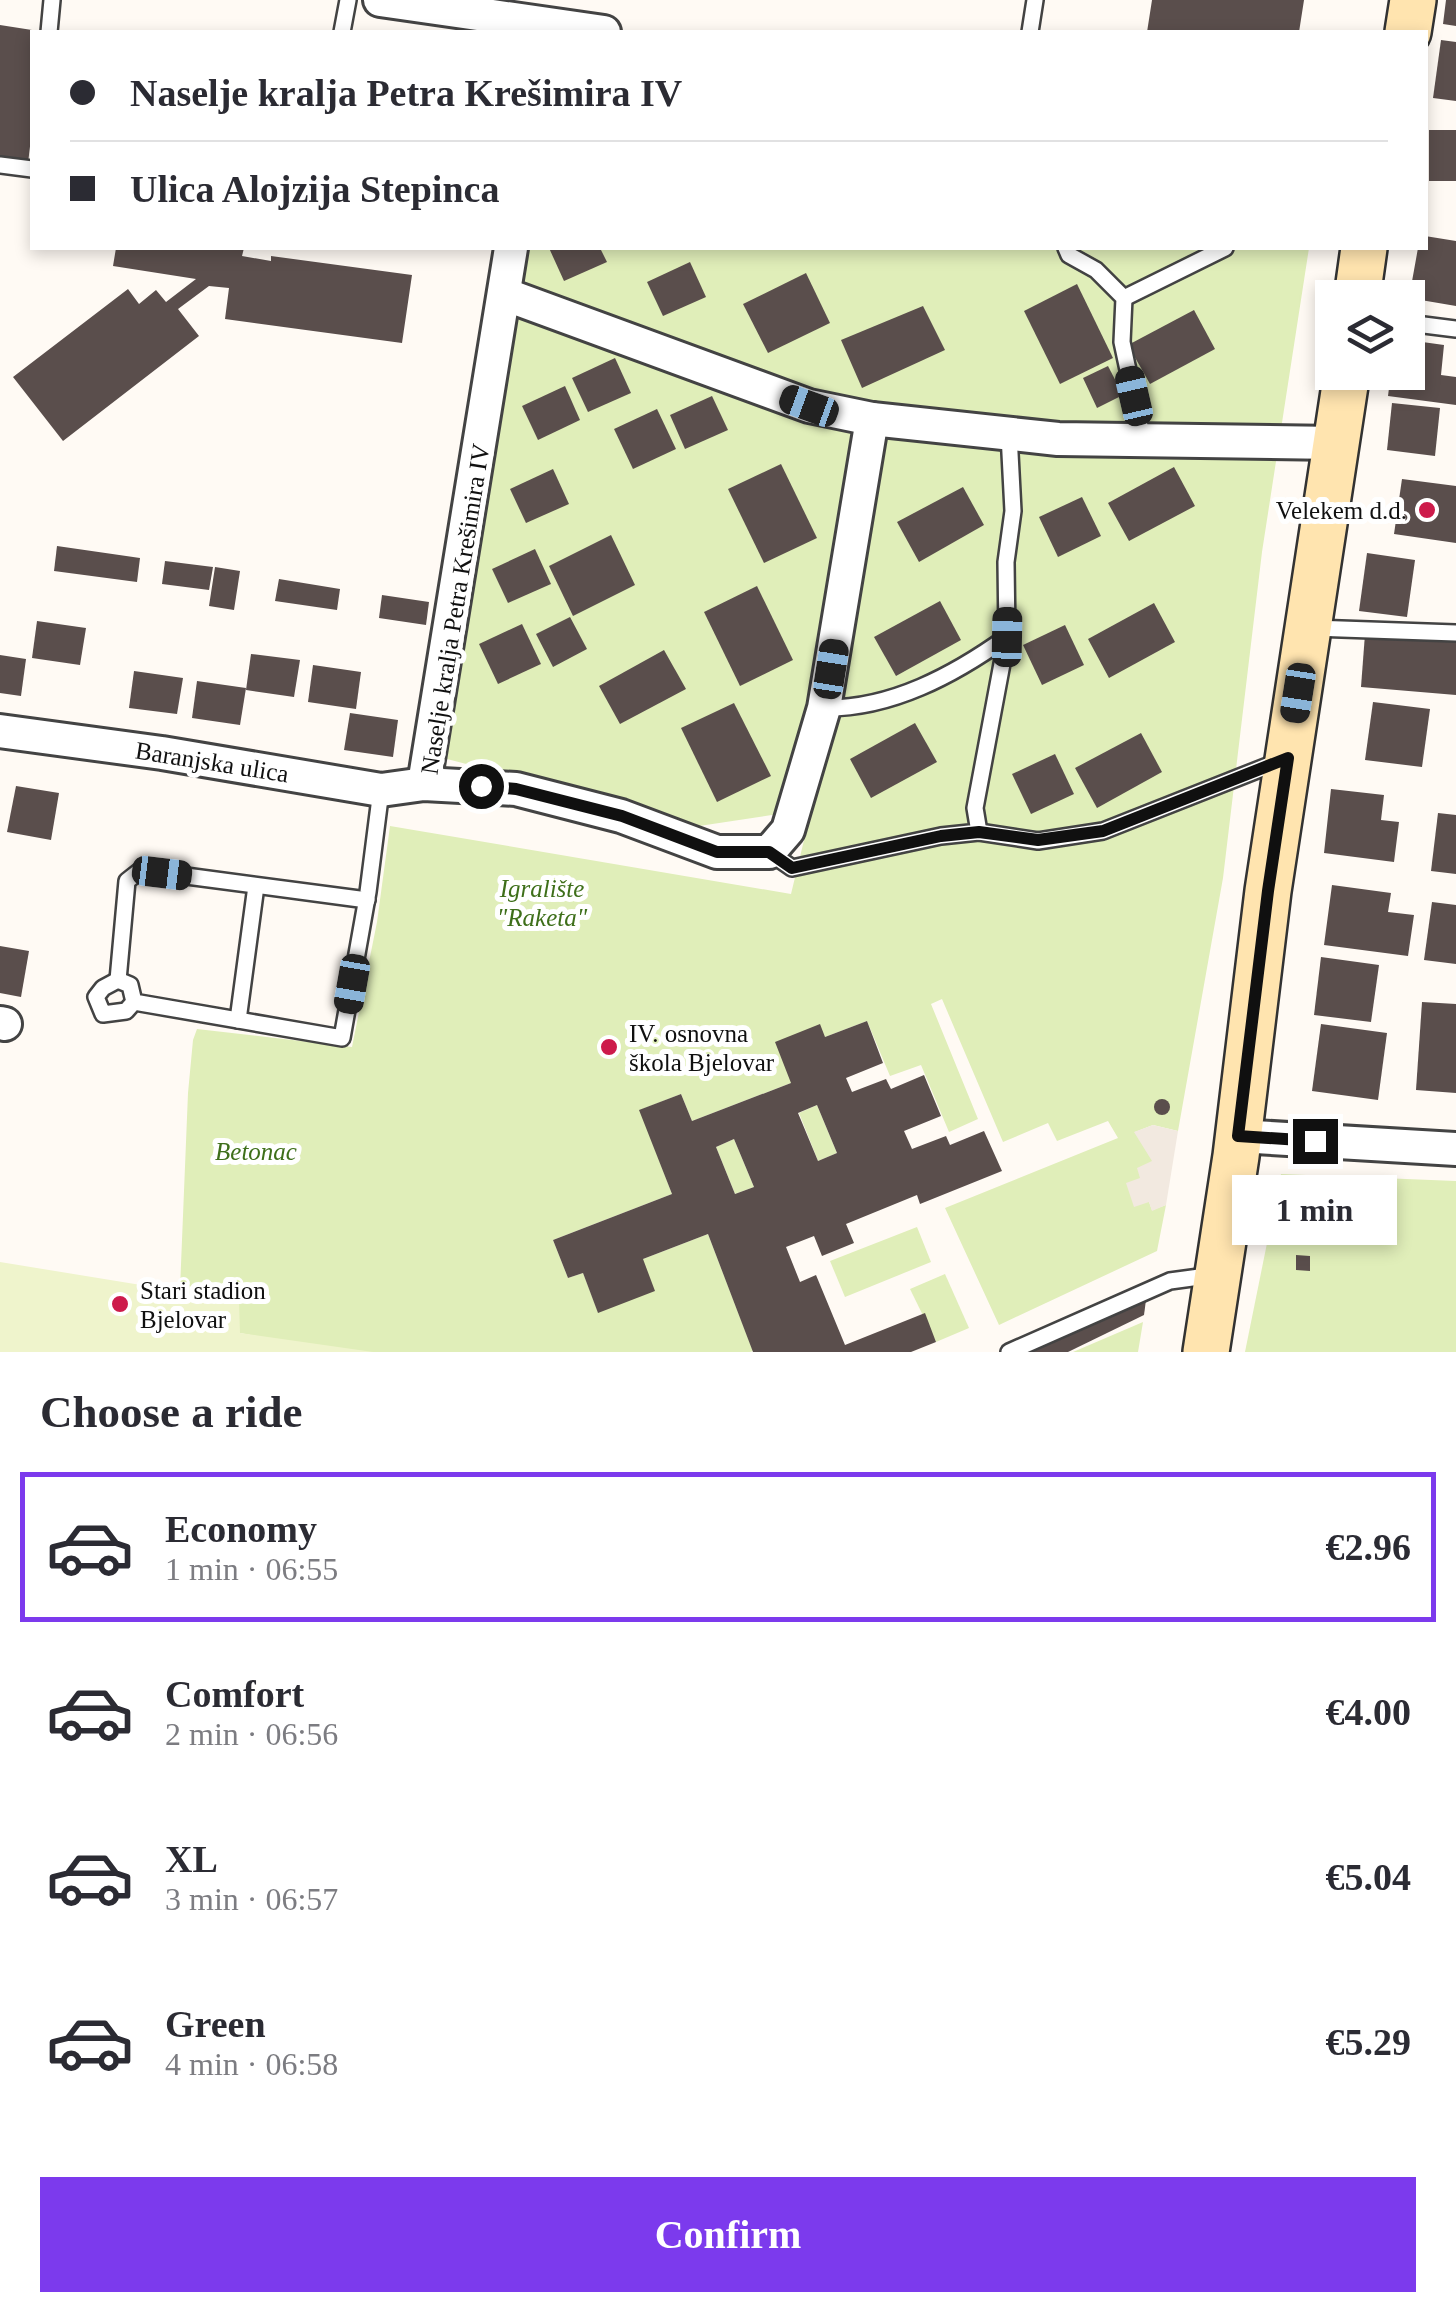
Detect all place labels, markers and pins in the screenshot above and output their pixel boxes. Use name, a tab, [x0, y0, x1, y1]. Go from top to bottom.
place label: Velekem d.d.	[1276, 497, 1407, 524]
marker: Velekem d.d.	[1416, 499, 1438, 521]
place label: IV. osnovna škola Bjelovar	[629, 1020, 775, 1076]
marker: IV. osnovna škola Bjelovar	[598, 1036, 620, 1058]
place label: Stari stadion Bjelovar	[140, 1277, 266, 1333]
marker: Stari stadion Bjelovar	[109, 1293, 131, 1315]

